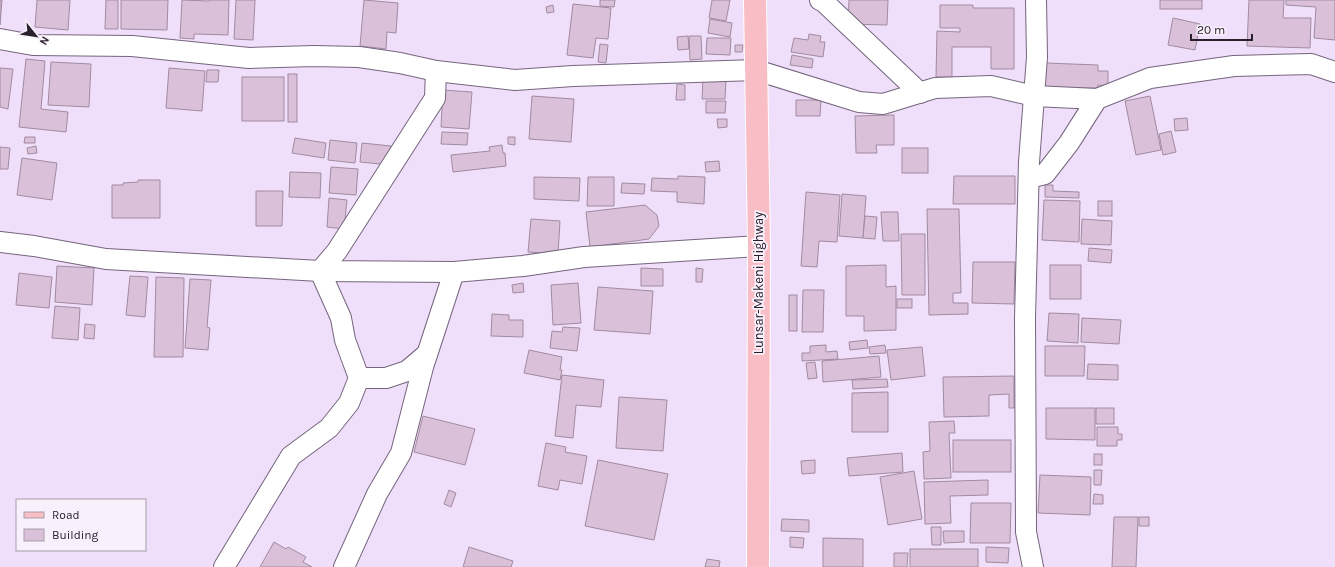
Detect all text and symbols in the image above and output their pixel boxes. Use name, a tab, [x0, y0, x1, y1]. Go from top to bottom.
north arrow	[16, 16, 56, 56]
scale bar	[1191, 16, 1252, 42]
text: 20 m	[1197, 23, 1225, 37]
text: N	[37, 34, 52, 47]
street label: Lunsar-Makeni Highway	[751, 212, 766, 354]
legend	[16, 499, 146, 551]
text: Road	[52, 508, 80, 522]
text: Building	[52, 528, 99, 542]

